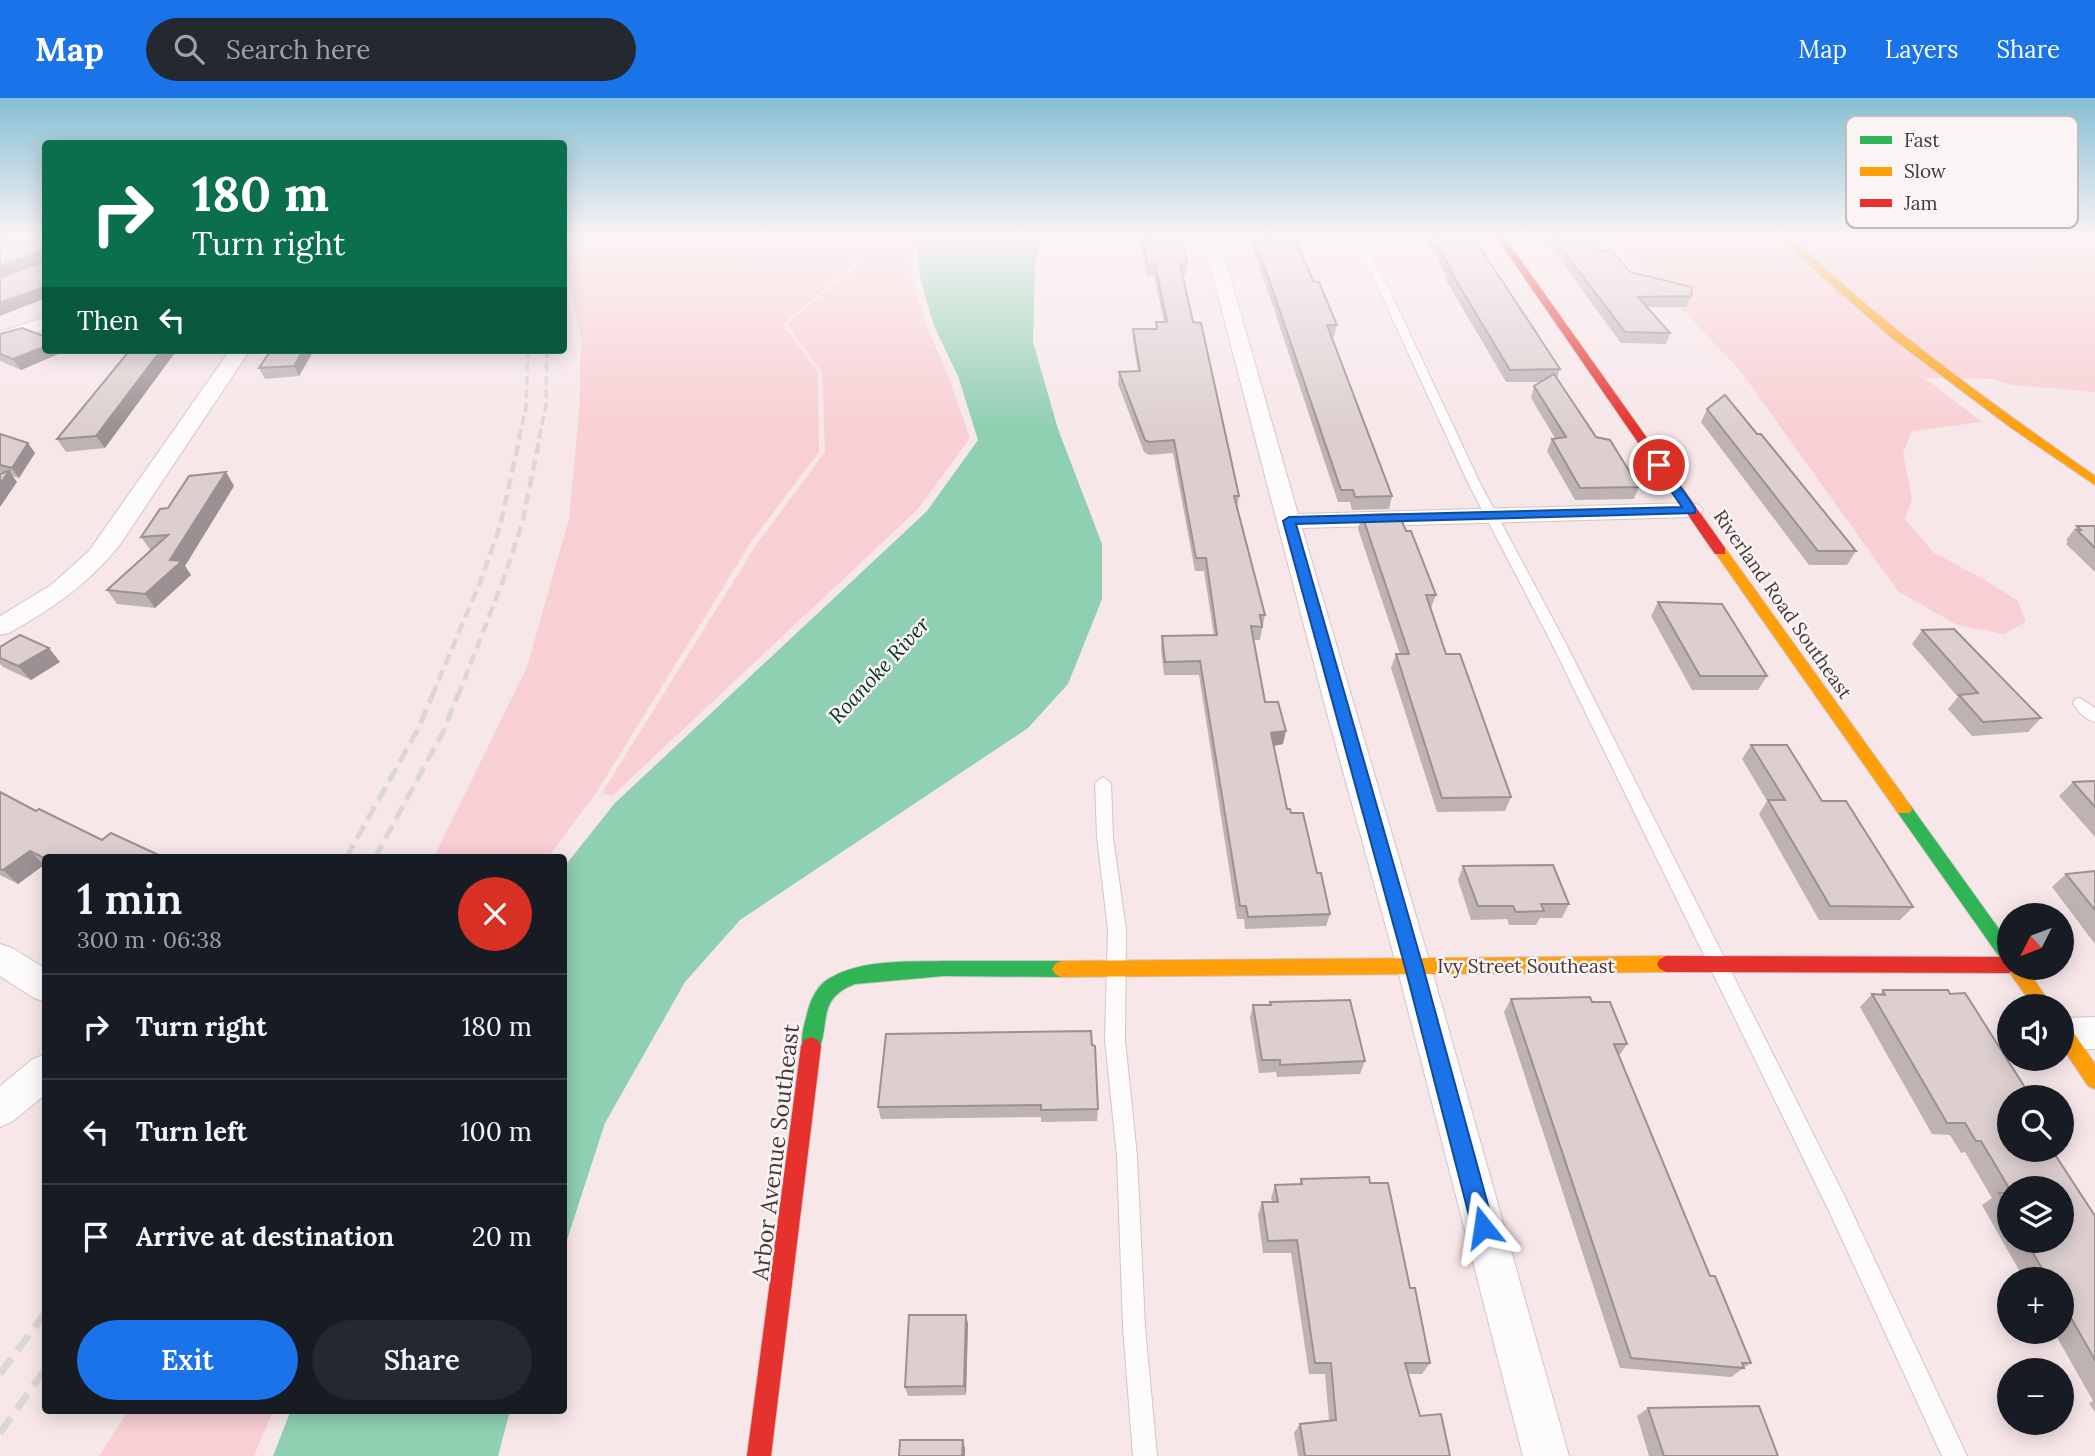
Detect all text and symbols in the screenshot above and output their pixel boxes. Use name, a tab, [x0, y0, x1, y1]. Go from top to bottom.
search box	[146, 18, 636, 81]
text: Map	[35, 28, 104, 70]
icon: search	[170, 30, 208, 68]
text: Search here	[226, 33, 370, 66]
text: Map	[1798, 34, 1847, 65]
text: Layers	[1885, 34, 1958, 65]
text: Share	[1996, 34, 2060, 65]
legend	[1846, 116, 2078, 228]
text: Fast	[1904, 128, 1940, 152]
text: Slow	[1904, 159, 1947, 183]
text: 180 m	[192, 162, 329, 224]
icon: right	[77, 168, 168, 259]
text: Jam	[1903, 191, 1938, 215]
text: Turn right	[192, 223, 345, 264]
icon: left	[153, 301, 191, 339]
text: Then	[77, 304, 139, 337]
pin	[1629, 435, 1689, 495]
icon: arrive	[1640, 446, 1678, 484]
street label: Riverland Road Southeast	[1709, 505, 1858, 704]
water label: Roanoke River	[823, 611, 936, 729]
text: 1 min	[77, 872, 182, 926]
button: close	[458, 877, 532, 951]
north arrow	[1997, 903, 2074, 980]
map controls	[1997, 903, 2074, 1435]
text: 300 m · 06:38	[77, 925, 222, 954]
street label: Ivy Street Southeast	[1437, 954, 1615, 978]
button: sound	[1997, 994, 2074, 1071]
icon: right	[77, 1008, 115, 1046]
text: Turn right	[136, 1010, 267, 1043]
text: 180 m	[462, 1010, 532, 1043]
street label: Arbor Avenue Southeast	[745, 1022, 805, 1283]
button: search	[1997, 1085, 2074, 1162]
icon: left	[77, 1113, 115, 1151]
text: Turn left	[136, 1115, 247, 1148]
text: 100 m	[460, 1115, 532, 1148]
button: layers	[1997, 1176, 2074, 1253]
position arrow	[1446, 1190, 1520, 1264]
icon: arrive	[77, 1218, 115, 1256]
text: Arrive at destination	[136, 1220, 394, 1253]
text: 20 m	[472, 1220, 532, 1253]
button: +	[1997, 1267, 2074, 1344]
button: Exit	[77, 1320, 298, 1400]
button: Share	[312, 1320, 532, 1400]
button: −	[1997, 1358, 2074, 1435]

